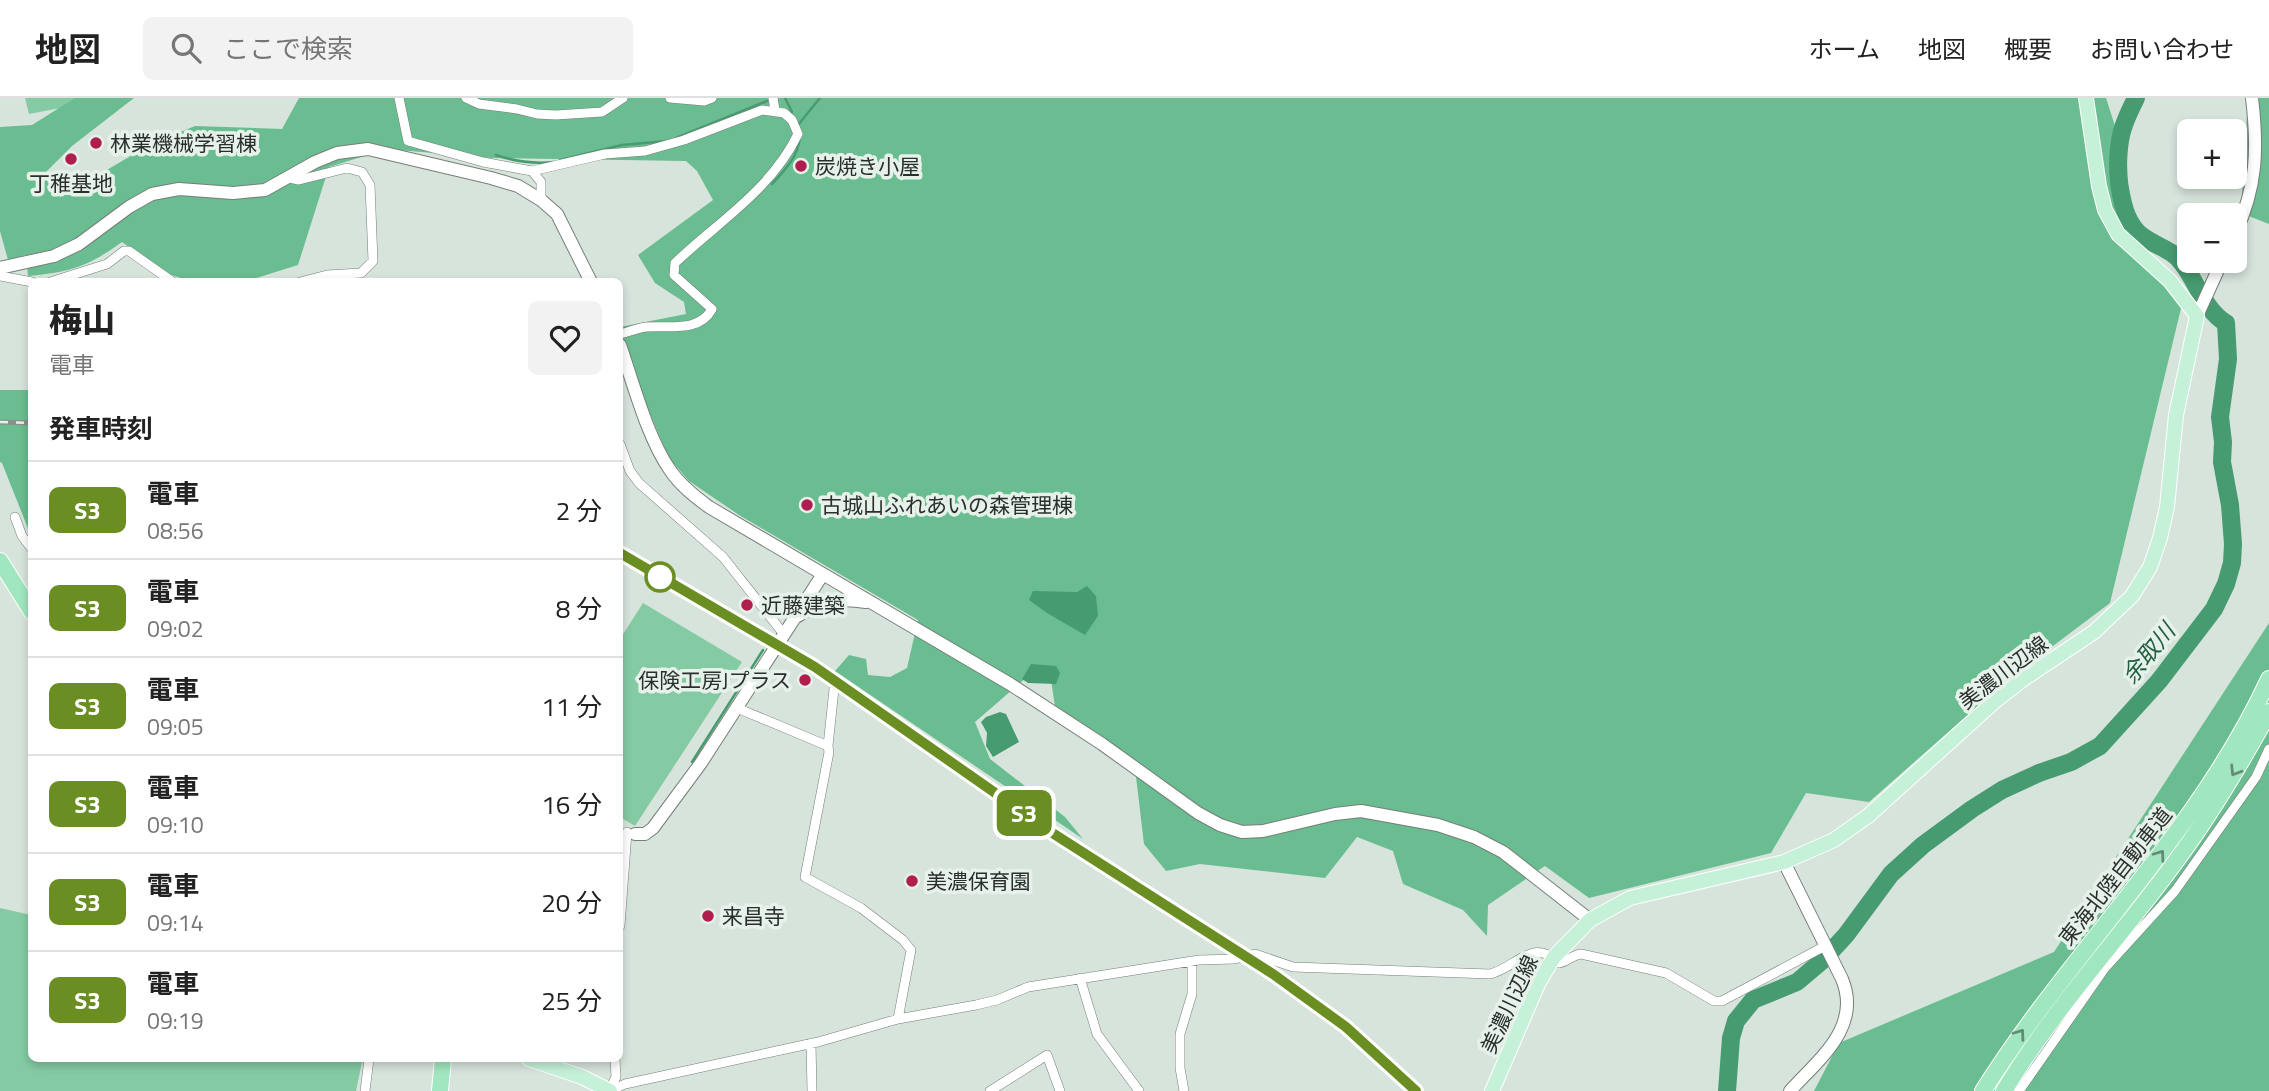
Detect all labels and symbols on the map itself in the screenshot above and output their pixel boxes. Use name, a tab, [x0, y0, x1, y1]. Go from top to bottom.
place label: 林業機械学習棟	[110, 127, 257, 159]
marker: 林業機械学習棟	[88, 135, 104, 151]
place label: 炭焼き小屋	[815, 150, 920, 182]
marker: 丁稚基地	[63, 151, 79, 167]
marker: 炭焼き小屋	[793, 158, 809, 174]
place label: 丁稚基地	[29, 167, 113, 199]
place label: 古城山ふれあいの森管理棟	[821, 489, 1073, 521]
marker: 古城山ふれあいの森管理棟	[799, 497, 815, 513]
unlabelled marker	[645, 562, 675, 592]
place label: 近藤建築	[761, 589, 845, 621]
marker: 近藤建築	[739, 597, 755, 613]
water label: 余取川	[2113, 613, 2185, 691]
street label: 美濃川辺線	[1951, 628, 2055, 716]
place label: 保険工房Jプラス	[638, 664, 791, 696]
marker: 保険工房Jプラス	[797, 672, 813, 688]
one-way arrow	[2231, 764, 2244, 777]
line badge: S3	[992, 790, 1056, 836]
street label: 東海北陸自動車道	[2051, 800, 2179, 952]
one-way arrow	[2152, 850, 2165, 863]
place label: 美濃保育園	[926, 865, 1031, 897]
marker: 美濃保育園	[904, 873, 920, 889]
place label: 来昌寺	[722, 900, 785, 932]
marker: 来昌寺	[700, 908, 716, 924]
street label: 美濃川辺線	[1472, 950, 1546, 1058]
one-way arrow	[2012, 1029, 2025, 1042]

